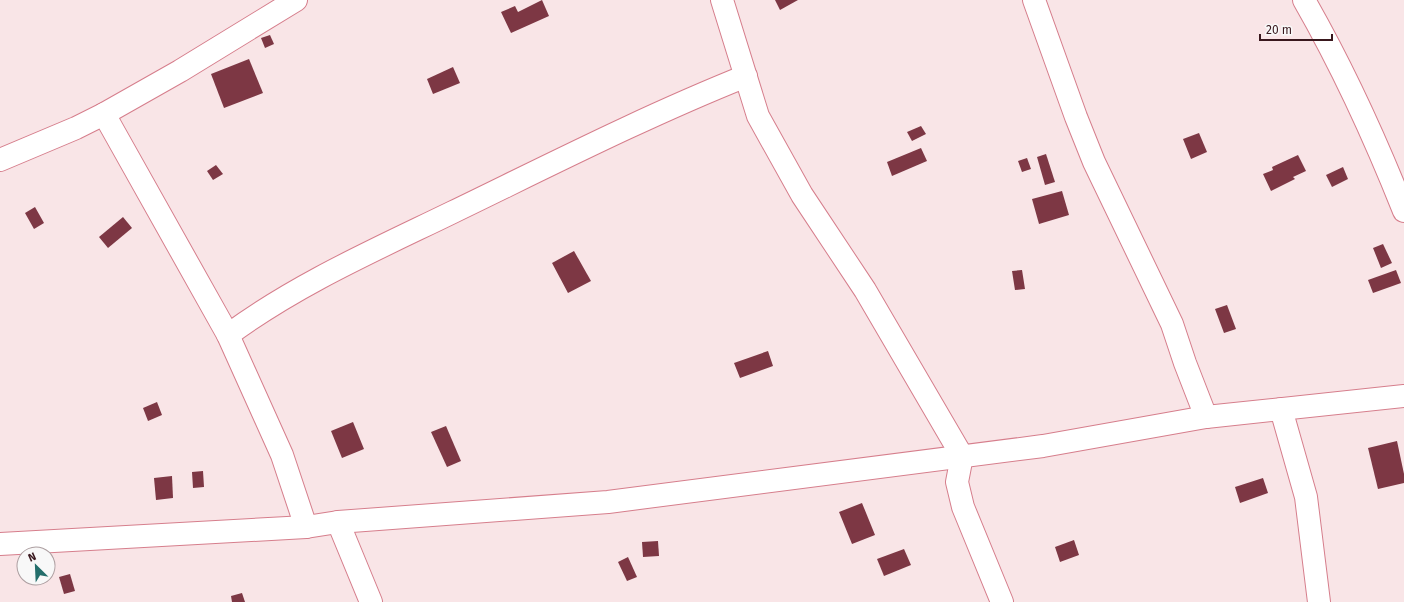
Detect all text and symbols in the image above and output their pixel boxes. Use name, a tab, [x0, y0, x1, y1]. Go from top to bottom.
scale bar	[1260, 16, 1332, 42]
text: 20 m	[1266, 23, 1292, 37]
north arrow	[16, 546, 56, 586]
text: N	[26, 550, 38, 565]

